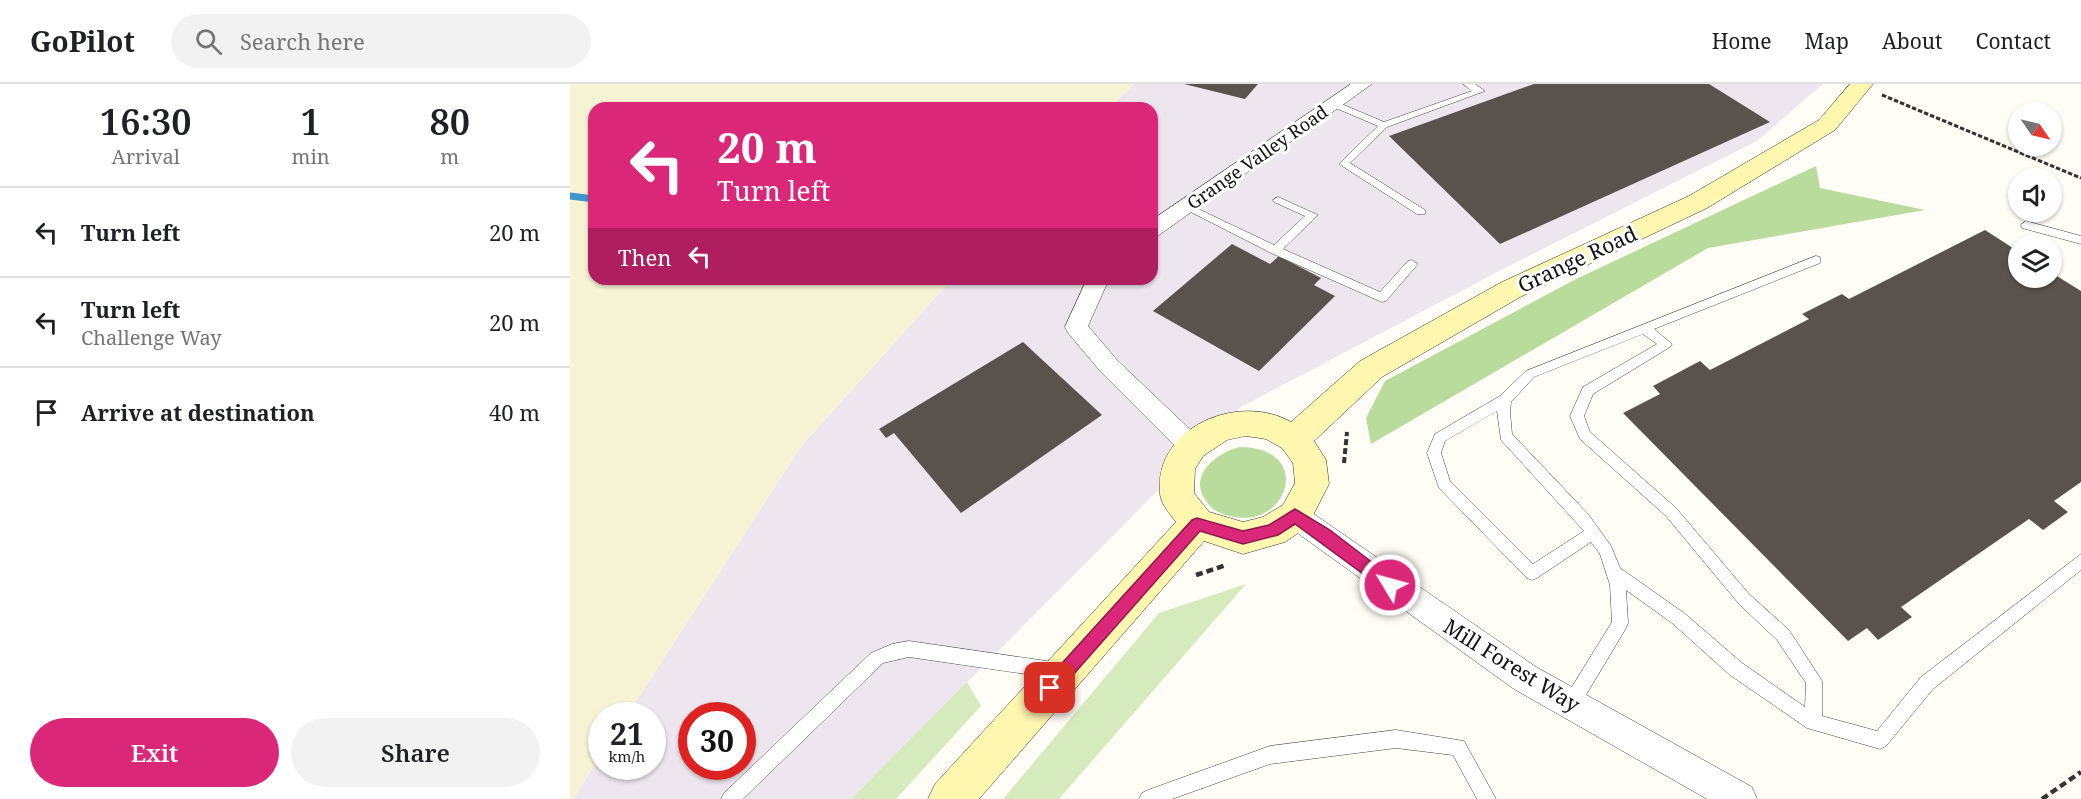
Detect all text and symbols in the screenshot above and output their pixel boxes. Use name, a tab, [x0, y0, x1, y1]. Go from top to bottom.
search box	[171, 14, 591, 68]
text: GoPilot	[30, 22, 135, 60]
icon: search	[192, 25, 225, 58]
text: Search here	[240, 26, 365, 56]
text: Home	[1712, 27, 1772, 55]
text: Map	[1805, 27, 1849, 55]
text: About	[1882, 27, 1943, 55]
text: Contact	[1976, 27, 2051, 55]
text: 16:30	[100, 97, 192, 146]
text: 1	[300, 97, 321, 146]
text: 80	[430, 97, 470, 146]
street label: Grange Valley Road	[1182, 99, 1332, 215]
north arrow	[2008, 102, 2062, 156]
map controls	[2008, 102, 2062, 288]
text: 20 m	[717, 118, 817, 175]
icon: left	[618, 126, 696, 204]
text: Arrival	[112, 143, 180, 170]
text: min	[291, 143, 330, 170]
text: m	[440, 143, 459, 170]
button: sound	[2008, 168, 2062, 222]
text: Turn left	[717, 172, 830, 209]
icon: left	[30, 216, 63, 249]
text: Turn left	[81, 217, 180, 247]
text: 20 m	[489, 217, 540, 247]
street label: Grange Road	[1513, 219, 1641, 299]
button: layers	[2008, 234, 2062, 288]
icon: left	[683, 240, 716, 273]
text: Then	[618, 242, 671, 272]
text: Turn left	[81, 294, 180, 324]
icon: left	[30, 306, 63, 339]
text: 20 m	[489, 307, 540, 337]
text: Challenge Way	[81, 324, 222, 351]
icon: arrive	[30, 396, 63, 429]
text: Arrive at destination	[81, 397, 315, 427]
text: 40 m	[489, 397, 540, 427]
position arrow	[1358, 553, 1422, 617]
street label: Mill Forest Way	[1439, 612, 1586, 718]
pin	[1024, 662, 1075, 713]
icon: arrive	[1033, 671, 1066, 704]
speed limit sign: 30	[678, 702, 756, 780]
text: 21	[610, 713, 644, 754]
button: Exit	[30, 718, 279, 787]
button: Share	[291, 718, 540, 787]
text: km/h	[609, 746, 645, 766]

